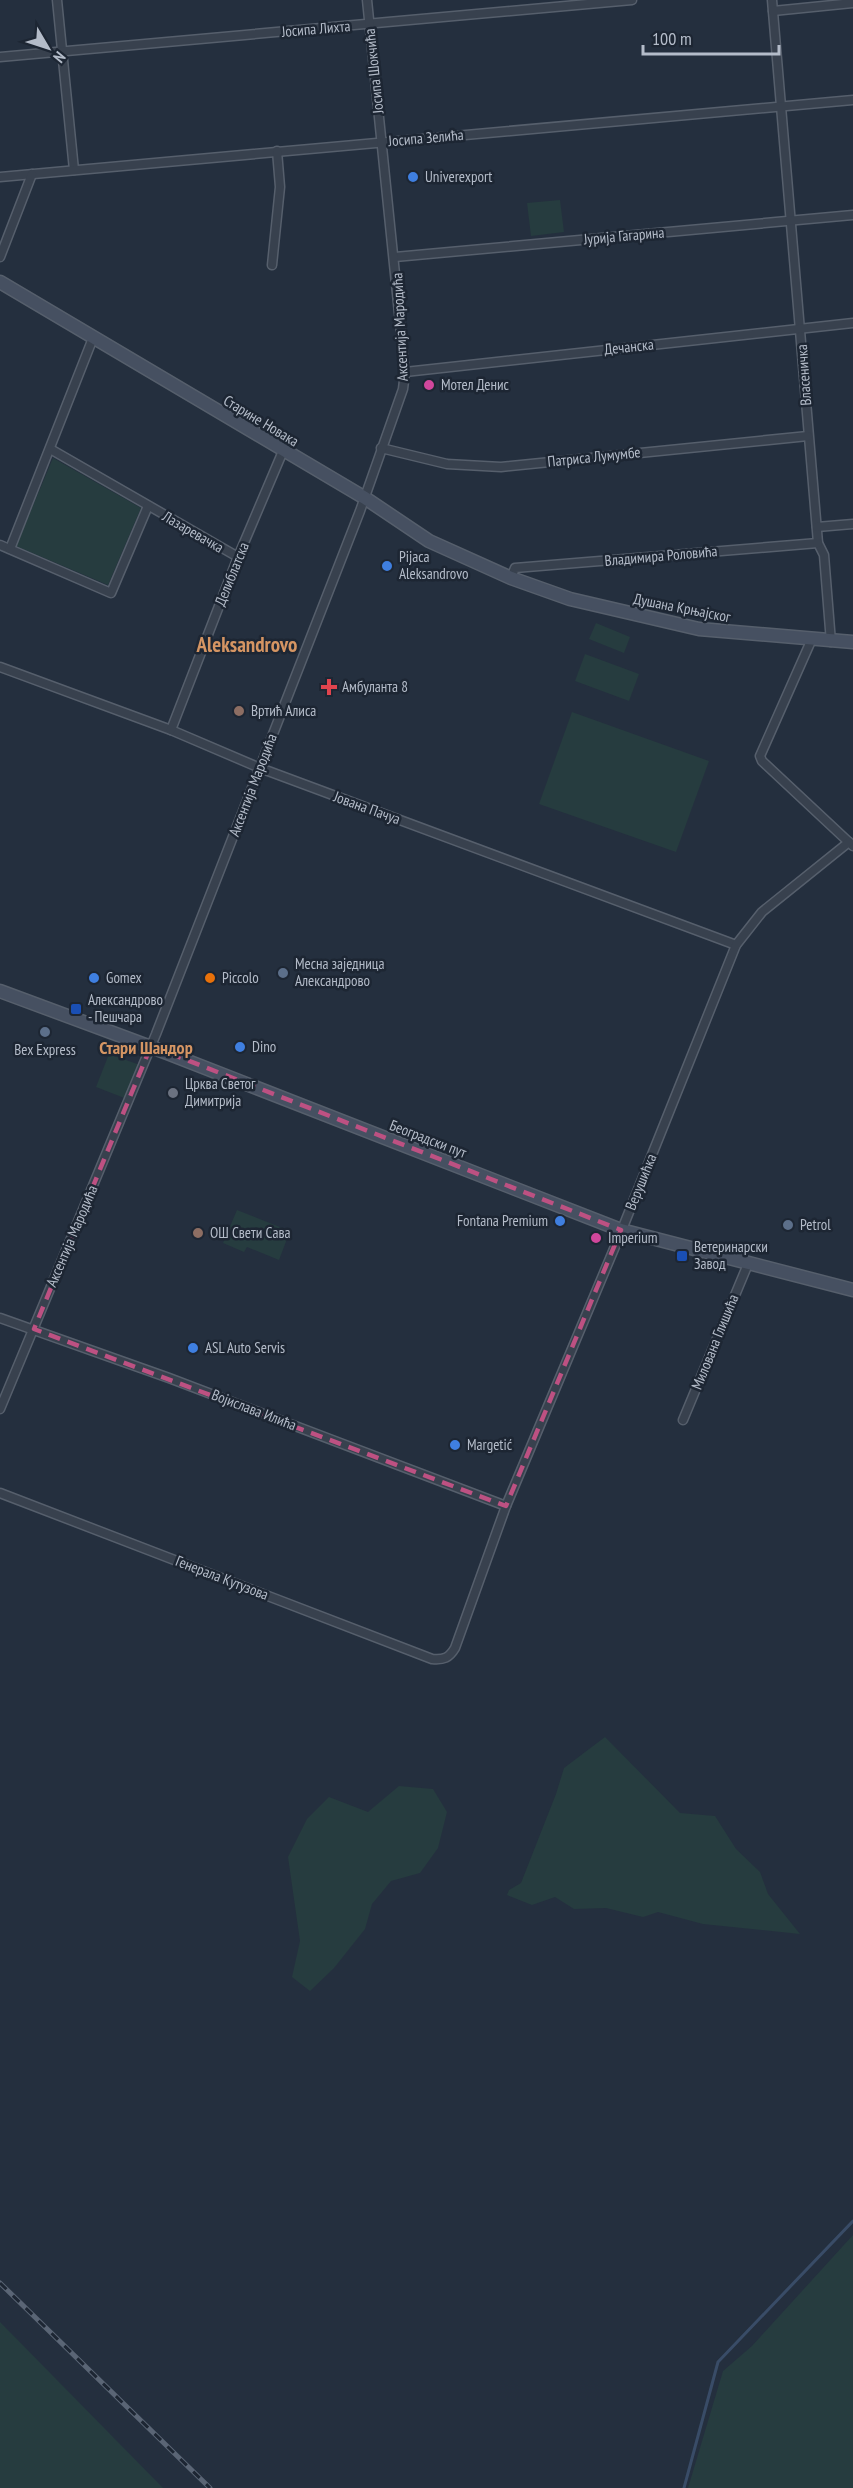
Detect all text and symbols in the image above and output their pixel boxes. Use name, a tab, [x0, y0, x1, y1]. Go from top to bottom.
street label: Јосипа Лихта	[280, 16, 351, 41]
north arrow	[18, 18, 78, 78]
scale bar	[643, 18, 780, 56]
street label: Јосипа Шокчића	[360, 27, 388, 116]
text: 100 m	[652, 27, 692, 50]
text: N	[49, 48, 70, 67]
street label: Јосипа Зелића	[387, 125, 464, 150]
place label: Univerexport	[425, 167, 493, 186]
marker: Univerexport	[406, 170, 420, 184]
street label: Јурија Гагарина	[582, 223, 665, 249]
street label: Аксентија Мародића	[387, 272, 412, 382]
street label: Дечанска	[603, 334, 655, 359]
street label: Власеничка	[792, 344, 815, 406]
place label: Мотел Денис	[441, 375, 510, 394]
marker: Мотел Денис	[422, 378, 436, 392]
street label: Старине Новака	[220, 391, 302, 450]
street label: Патриса Лумумбе	[546, 442, 641, 471]
street label: Лазаревачка	[158, 506, 227, 557]
street label: Делиблатска	[210, 539, 253, 608]
street label: Владимира Роловића	[604, 541, 718, 570]
place label: Pijaca Aleksandrovo	[399, 547, 469, 583]
marker: Pijaca Aleksandrovo	[380, 559, 394, 573]
street label: Душана Крњајског	[632, 589, 733, 626]
district label: Aleksandrovo	[196, 631, 297, 658]
place label: Амбуланта 8	[342, 677, 408, 696]
marker: Амбуланта 8	[320, 678, 338, 696]
place label: Вртић Алиса	[251, 701, 316, 720]
marker: Вртић Алиса	[232, 704, 246, 718]
street label: Аксентија Мародића	[224, 731, 281, 839]
street label: Јована Пачуа	[330, 786, 403, 828]
place label: Месна заједница Александрово	[295, 954, 384, 990]
marker: Месна заједница Александрово	[276, 966, 290, 980]
place label: Gomex	[106, 968, 142, 987]
place label: Piccolo	[222, 968, 259, 987]
marker: Gomex	[87, 971, 101, 985]
marker: Piccolo	[203, 971, 217, 985]
place label: Александрово - Пешчара	[88, 990, 163, 1026]
marker: Александрово - Пешчара	[69, 1002, 83, 1016]
marker: Bex Express	[38, 1025, 52, 1039]
district label: Стари Шандор	[99, 1036, 193, 1059]
place label: Dino	[252, 1037, 276, 1056]
place label: Bex Express	[14, 1040, 76, 1059]
marker: Dino	[233, 1040, 247, 1054]
place label: Црква Светог Димитрија	[185, 1074, 256, 1110]
marker: Црква Светог Димитрија	[166, 1086, 180, 1100]
street label: Београдски пут	[387, 1115, 469, 1162]
street label: Верушићка	[621, 1151, 660, 1213]
street label: Аксентија Мародића	[42, 1182, 102, 1290]
place label: Fontana Premium	[457, 1211, 548, 1230]
marker: Fontana Premium	[553, 1214, 567, 1228]
place label: Petrol	[800, 1215, 831, 1234]
marker: Petrol	[781, 1218, 795, 1232]
place label: ОШ Свети Сава	[210, 1223, 291, 1242]
marker: ОШ Свети Сава	[191, 1226, 205, 1240]
place label: Imperium	[608, 1228, 658, 1247]
marker: Imperium	[589, 1231, 603, 1245]
place label: Ветеринарски Завод	[694, 1237, 768, 1273]
marker: Ветеринарски Завод	[675, 1249, 689, 1263]
street label: Милована Глишића	[687, 1291, 742, 1392]
place label: ASL Auto Servis	[205, 1338, 285, 1357]
marker: ASL Auto Servis	[186, 1341, 200, 1355]
street label: Војислава Илића	[209, 1385, 299, 1434]
place label: Margetić	[467, 1435, 513, 1454]
marker: Margetić	[448, 1438, 462, 1452]
street label: Генерала Кутузова	[173, 1551, 271, 1604]

